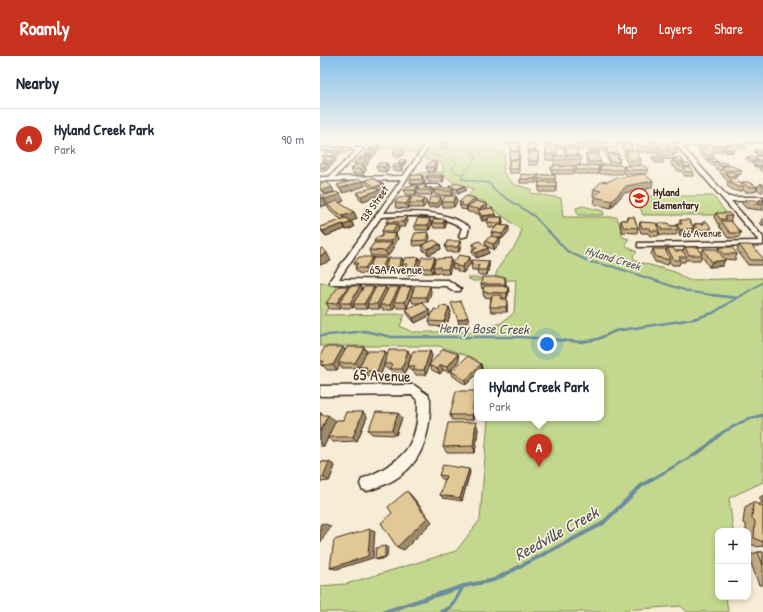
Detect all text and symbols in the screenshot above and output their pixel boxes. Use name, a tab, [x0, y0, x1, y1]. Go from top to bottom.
text: Roamly	[20, 15, 70, 41]
text: Map	[617, 19, 637, 38]
text: Layers	[659, 19, 692, 38]
text: Share	[714, 19, 743, 38]
text: Nearby	[16, 71, 59, 94]
text: Hyland Creek Park	[54, 119, 154, 140]
text: A	[26, 130, 32, 148]
text: 90 m	[282, 130, 304, 148]
text: Park	[54, 140, 76, 158]
street label: 138 Street	[356, 183, 392, 225]
place label: Hyland Elementary	[653, 185, 699, 213]
school or university icon: Hyland Elementary	[628, 187, 650, 209]
street label: 66 Avenue	[682, 226, 722, 240]
water label: Hyland Creek	[583, 242, 644, 275]
street label: 65A Avenue	[370, 260, 423, 278]
water label: Henry Bose Creek	[439, 318, 530, 339]
your location	[537, 334, 557, 354]
street label: 65 Avenue	[353, 363, 412, 387]
popup	[474, 369, 604, 421]
text: Hyland Creek Park	[489, 376, 589, 397]
text: Park	[489, 397, 511, 415]
pin: A	[526, 434, 552, 467]
water label: Reedville Creek	[510, 499, 604, 566]
map controls	[715, 528, 751, 600]
button: +	[715, 528, 751, 564]
button: −	[715, 564, 751, 600]

